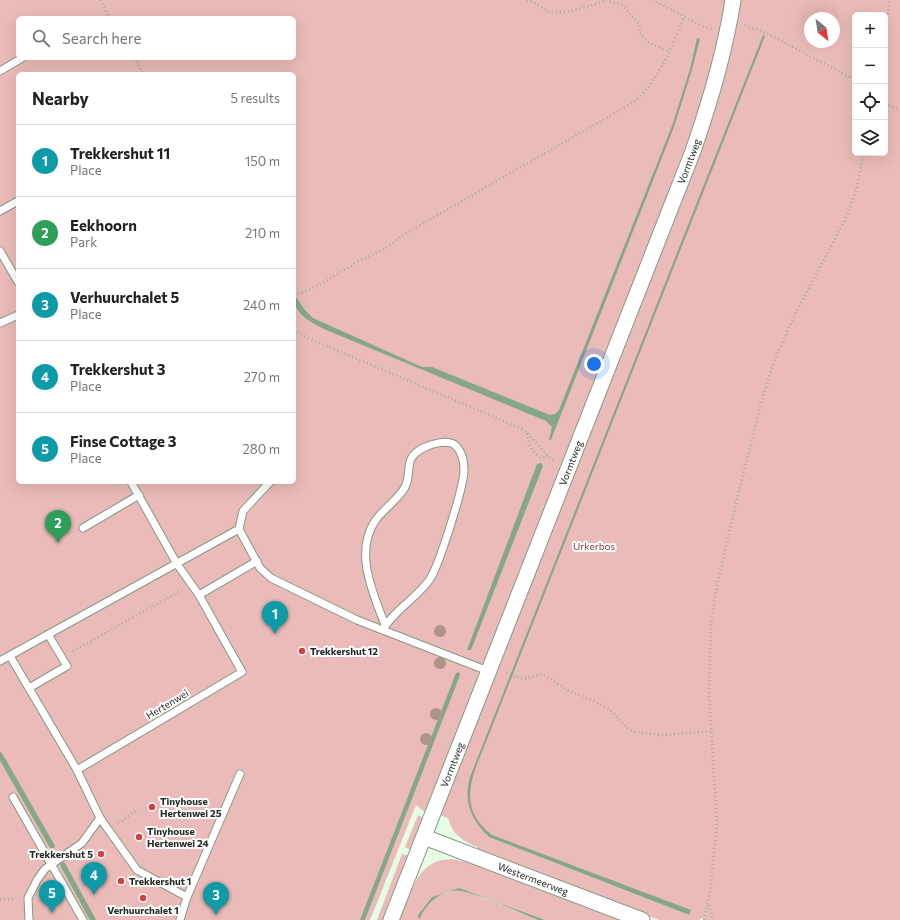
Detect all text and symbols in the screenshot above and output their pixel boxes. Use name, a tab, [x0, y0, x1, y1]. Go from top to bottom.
north arrow	[804, 12, 840, 48]
map controls	[852, 12, 888, 156]
button: +	[852, 12, 888, 48]
search box	[16, 16, 296, 60]
icon: search	[30, 27, 52, 49]
text: Search here	[62, 29, 141, 47]
button: −	[852, 48, 888, 84]
button: locate	[852, 84, 888, 120]
text: Nearby	[32, 88, 89, 109]
text: 5 results	[230, 90, 280, 106]
button: layers	[852, 120, 888, 156]
street label: Vormtweg	[675, 137, 703, 186]
text: Trekkershut 11	[70, 144, 170, 162]
text: 1	[42, 153, 48, 169]
text: 150 m	[245, 153, 280, 169]
text: Place	[70, 162, 102, 178]
text: Eekhoorn	[70, 216, 137, 234]
text: 2	[41, 225, 49, 241]
text: 210 m	[245, 225, 280, 241]
text: Park	[70, 234, 97, 250]
text: Verhuurchalet 5	[70, 288, 179, 306]
text: 3	[41, 297, 49, 313]
text: 240 m	[243, 297, 280, 313]
text: Place	[70, 306, 102, 322]
your location	[584, 354, 604, 374]
text: Trekkershut 3	[70, 360, 166, 378]
text: 4	[41, 369, 49, 385]
text: 270 m	[244, 369, 280, 385]
text: Place	[70, 378, 102, 394]
text: Finse Cottage 3	[70, 432, 177, 450]
street label: Vormtweg	[556, 438, 585, 487]
text: 5	[41, 441, 49, 457]
text: 280 m	[243, 441, 280, 457]
text: Place	[70, 450, 102, 466]
pin: 2	[45, 510, 71, 543]
park label: Urkerbos	[573, 540, 615, 552]
pin: 1	[262, 601, 288, 634]
place label: Trekkershut 12	[310, 645, 378, 657]
marker: Trekkershut 12	[297, 646, 307, 656]
street label: Hertenwei	[144, 687, 190, 721]
street label: Vormtweg	[438, 740, 467, 789]
place label: Tinyhouse Hertenwei 25	[160, 795, 222, 819]
marker: Tinyhouse Hertenwei 25	[147, 802, 157, 812]
place label: Tinyhouse Hertenwei 24	[147, 825, 209, 849]
marker: Tinyhouse Hertenwei 24	[134, 832, 144, 842]
place label: Trekkershut 5	[29, 848, 93, 860]
marker: Trekkershut 5	[96, 849, 106, 859]
street label: Westermeerweg	[496, 860, 571, 898]
pin: 4	[81, 862, 107, 895]
place label: Trekkershut 1	[129, 875, 191, 887]
marker: Trekkershut 1	[116, 876, 126, 886]
pin: 5	[39, 880, 65, 913]
pin: 3	[203, 882, 229, 915]
marker: Verhuurchalet 1	[138, 893, 148, 903]
place label: Verhuurchalet 1	[107, 904, 179, 916]

